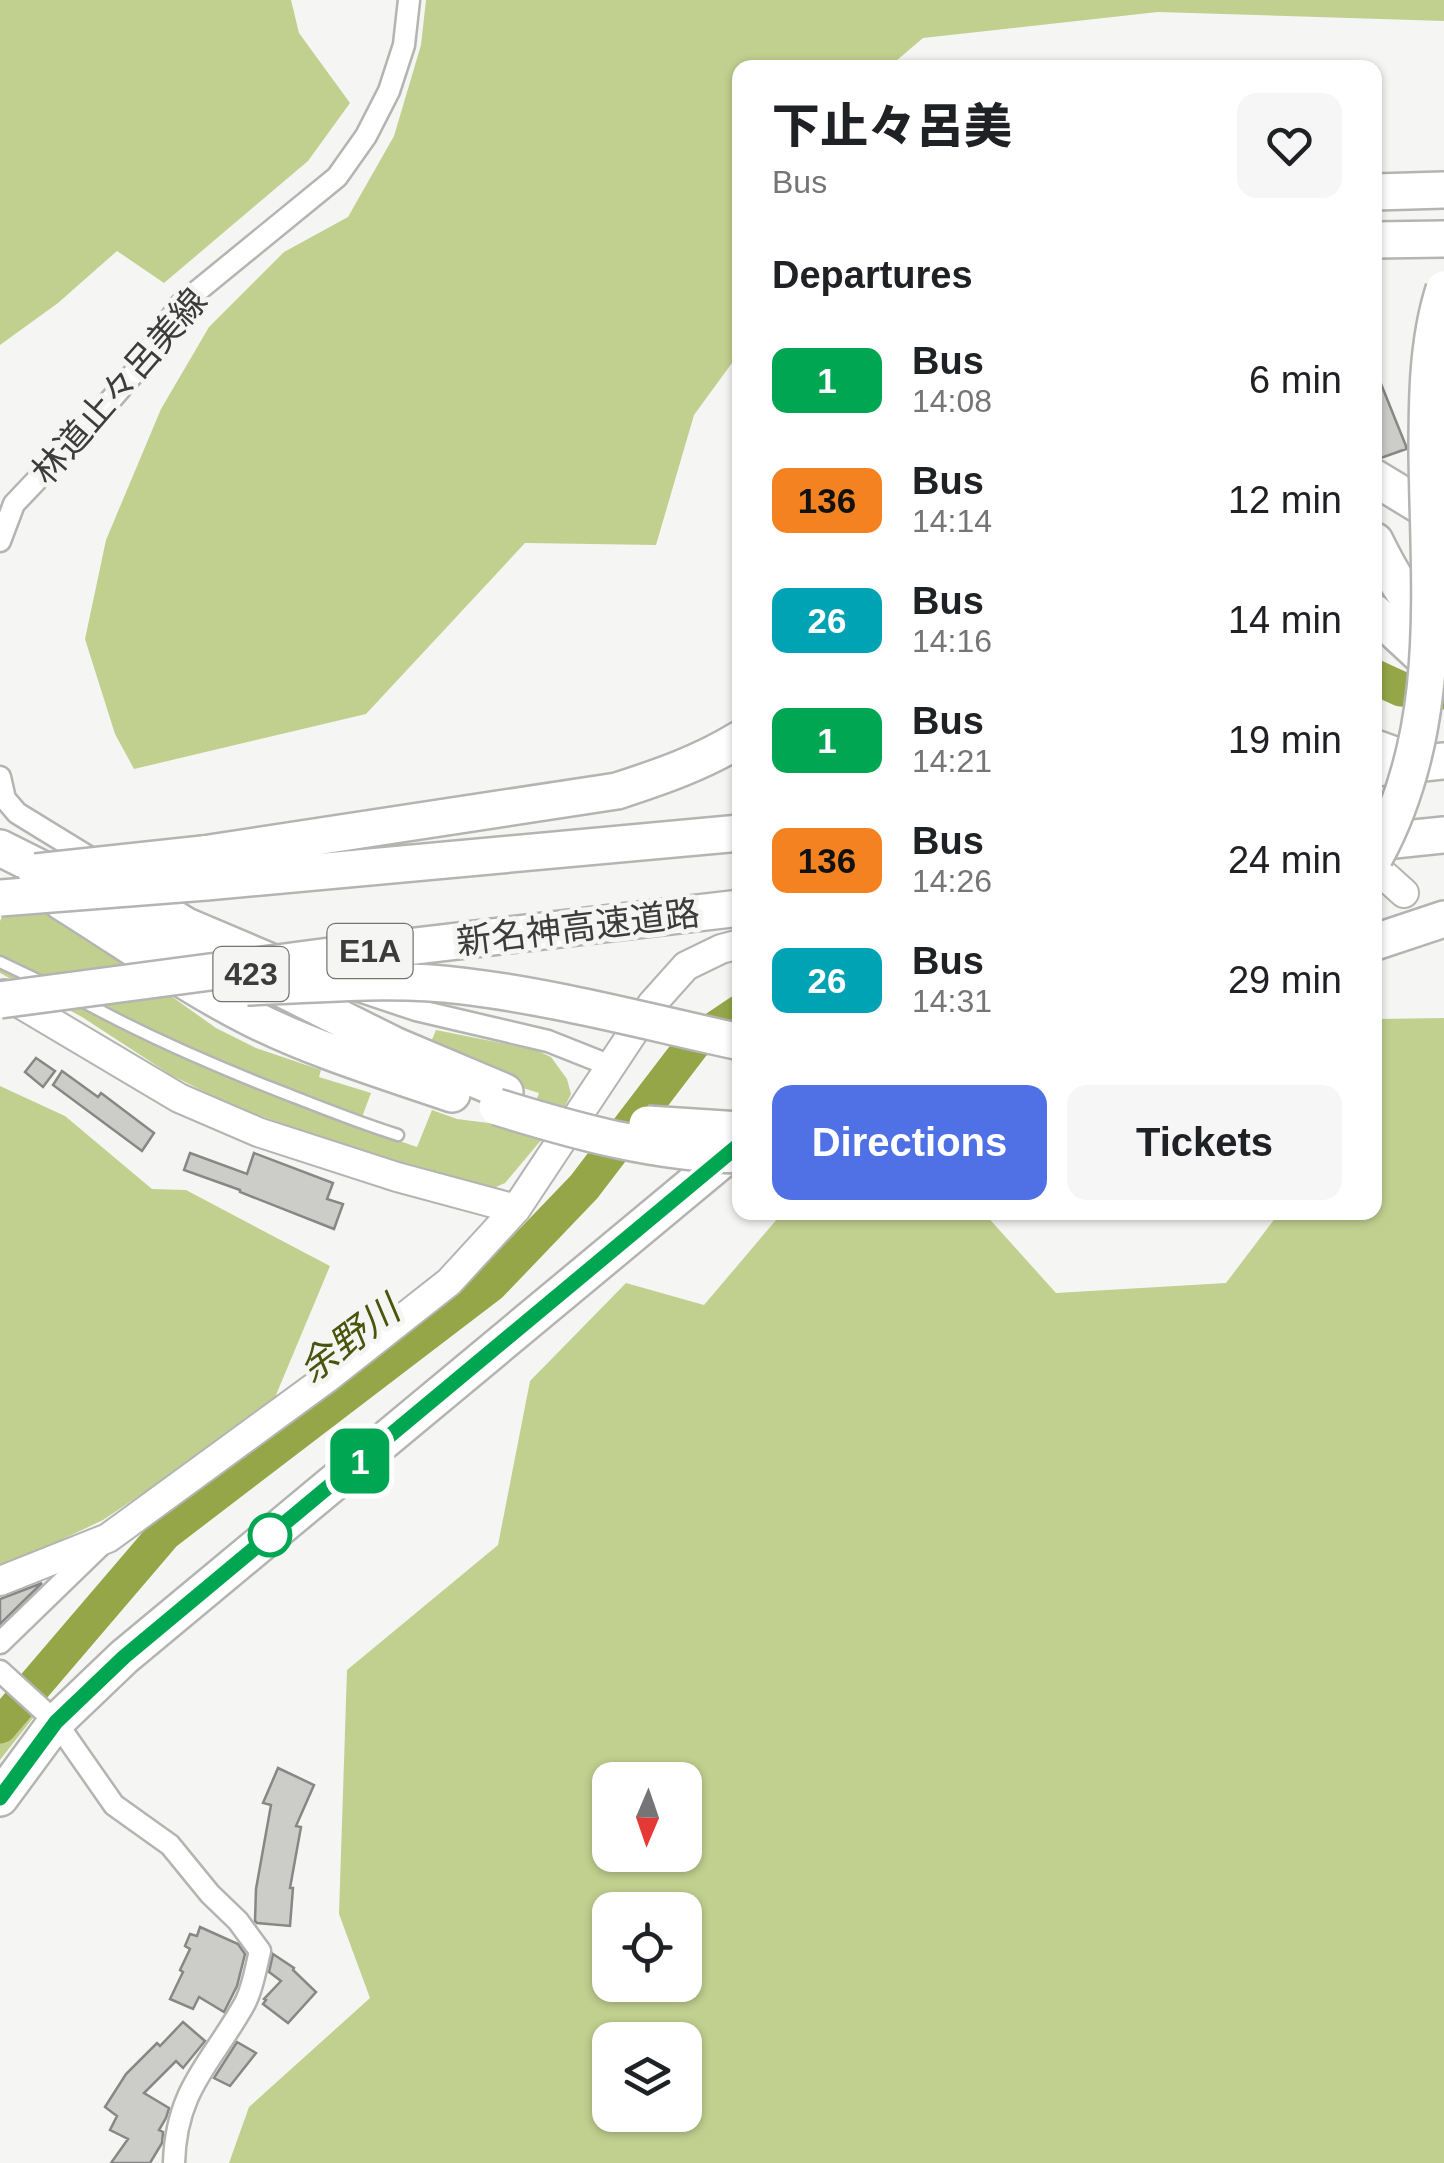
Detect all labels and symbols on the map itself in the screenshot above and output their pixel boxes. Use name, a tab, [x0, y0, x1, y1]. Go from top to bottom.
street label: 林道止々呂美線	[24, 281, 214, 491]
street label: 新名神高速道路	[454, 893, 702, 961]
road number: E1A	[328, 924, 412, 978]
road number: 423	[214, 947, 288, 1001]
water label: 余野川	[291, 1286, 410, 1390]
line badge: 1	[328, 1428, 392, 1494]
unlabelled marker	[249, 1514, 291, 1556]
north arrow	[592, 1762, 702, 1872]

